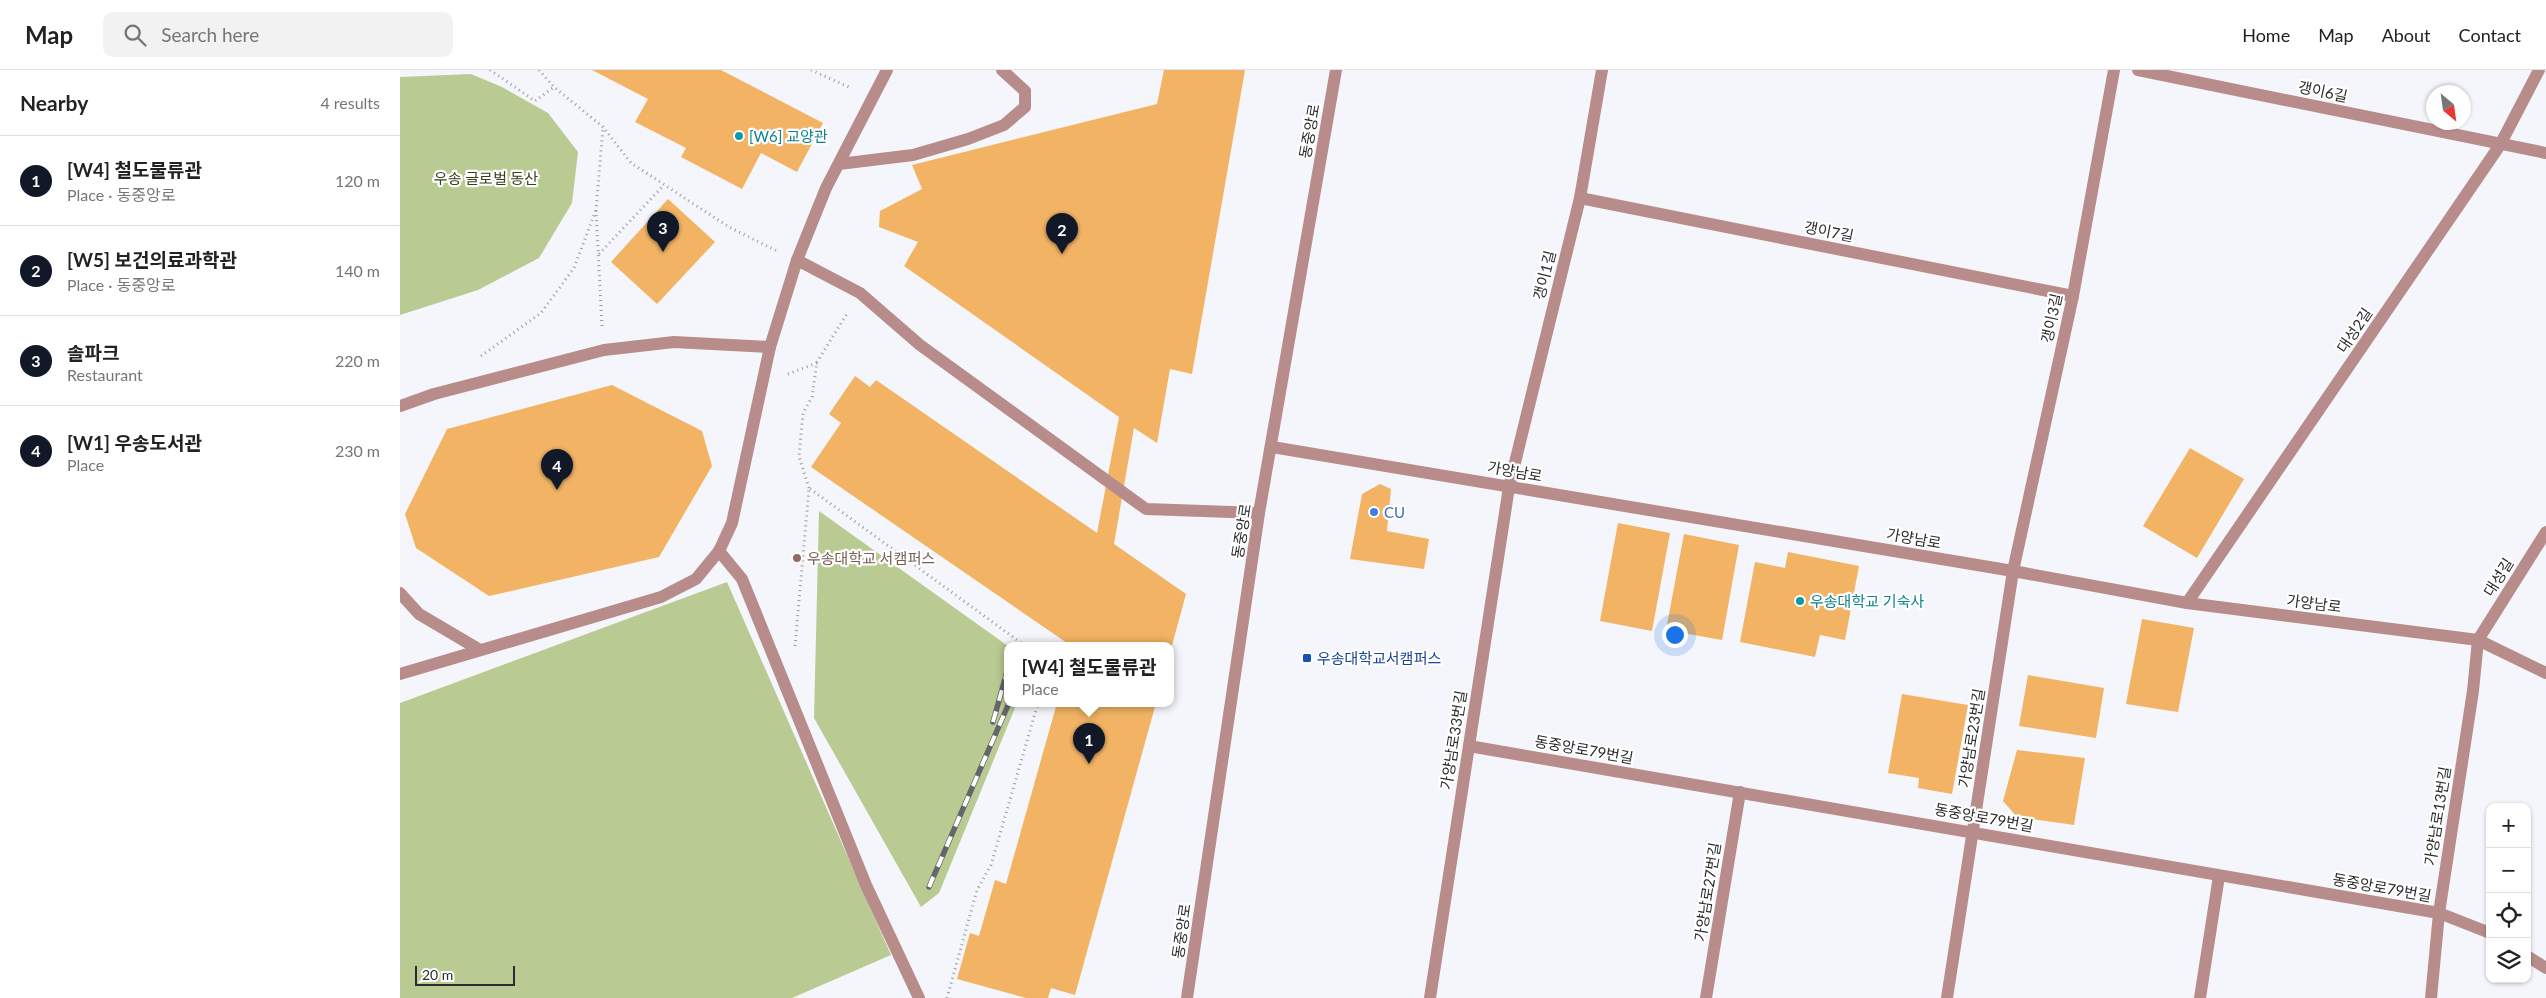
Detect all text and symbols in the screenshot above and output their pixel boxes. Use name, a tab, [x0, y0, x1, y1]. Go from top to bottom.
search box	[103, 12, 453, 57]
text: Map	[25, 20, 73, 49]
icon: search	[121, 21, 149, 49]
text: Search here	[161, 23, 259, 46]
text: Home	[2242, 24, 2290, 46]
text: Map	[2318, 24, 2354, 46]
text: About	[2382, 24, 2431, 46]
text: Contact	[2459, 24, 2521, 46]
street label: 갱이6길	[2297, 77, 2349, 105]
north arrow	[2426, 85, 2471, 130]
text: Nearby	[20, 90, 88, 115]
text: 4 results	[320, 93, 380, 112]
street label: 동중앙로	[1295, 102, 1323, 160]
place label: [W6] 교양관	[749, 127, 828, 145]
marker: [W6] 교양관	[733, 130, 745, 142]
text: [W4] 철도물류관	[67, 158, 202, 181]
park label: 우송 글로벌 동산	[434, 169, 538, 187]
text: 1	[31, 171, 41, 190]
text: 120 m	[335, 171, 380, 190]
text: Place · 동중앙로	[67, 185, 175, 204]
pin: 3	[647, 211, 679, 252]
pin: 2	[1046, 213, 1078, 254]
street label: 갱이7길	[1803, 217, 1855, 245]
text: [W5] 보건의료과학관	[67, 248, 237, 271]
street label: 갱이1길	[1529, 249, 1559, 301]
text: 2	[31, 261, 41, 280]
text: 140 m	[335, 261, 380, 280]
text: Place · 동중앙로	[67, 275, 175, 294]
street label: 갱이3길	[2037, 292, 2065, 344]
street label: 대성2길	[2333, 304, 2375, 356]
text: 솔파크	[67, 341, 119, 364]
text: 3	[31, 351, 41, 370]
text: 220 m	[335, 351, 380, 370]
text: Restaurant	[67, 365, 143, 384]
text: [W1] 우송도서관	[67, 431, 202, 454]
text: 4	[31, 441, 41, 460]
text: 230 m	[335, 441, 380, 460]
pin: 4	[541, 449, 573, 490]
text: Place	[67, 455, 104, 474]
street label: 가양남로	[1486, 457, 1544, 485]
street label: 동중앙로	[1228, 502, 1254, 560]
place label: CU	[1384, 503, 1405, 521]
marker: CU	[1368, 506, 1380, 518]
street label: 가양남로	[1885, 524, 1943, 552]
place label: 우송대학교 서캠퍼스	[807, 549, 935, 567]
marker: 우송대학교 서캠퍼스	[791, 552, 803, 564]
street label: 대성길	[2479, 555, 2517, 599]
street label: 가양남로	[2286, 591, 2342, 615]
place label: 우송대학교 기숙사	[1810, 592, 1924, 610]
marker: 우송대학교 기숙사	[1794, 595, 1806, 607]
your location	[1662, 622, 1688, 648]
popup	[1004, 642, 1174, 707]
place label: 우송대학교서캠퍼스	[1317, 649, 1441, 667]
marker: 우송대학교서캠퍼스	[1301, 652, 1313, 664]
text: [W4] 철도물류관	[1022, 655, 1156, 678]
text: Place	[1022, 679, 1059, 698]
street label: 가양남로23번길	[1954, 687, 1988, 789]
street label: 가양남로33번길	[1436, 689, 1470, 791]
pin: 1	[1073, 723, 1105, 764]
street label: 동중앙로79번길	[1533, 731, 1635, 767]
street label: 가양남로13번길	[2420, 765, 2454, 867]
street label: 동중앙로79번길	[1933, 799, 2035, 835]
map controls	[2486, 803, 2531, 983]
button: +	[2486, 803, 2531, 848]
street label: 가양남로27번길	[1690, 841, 1724, 943]
button: −	[2486, 848, 2531, 893]
street label: 동중앙로79번길	[2331, 869, 2433, 905]
button: locate	[2486, 893, 2531, 938]
street label: 동중앙로	[1168, 902, 1194, 960]
button: layers	[2486, 938, 2531, 983]
scale bar	[415, 963, 515, 986]
text: 20 m	[422, 966, 453, 983]

